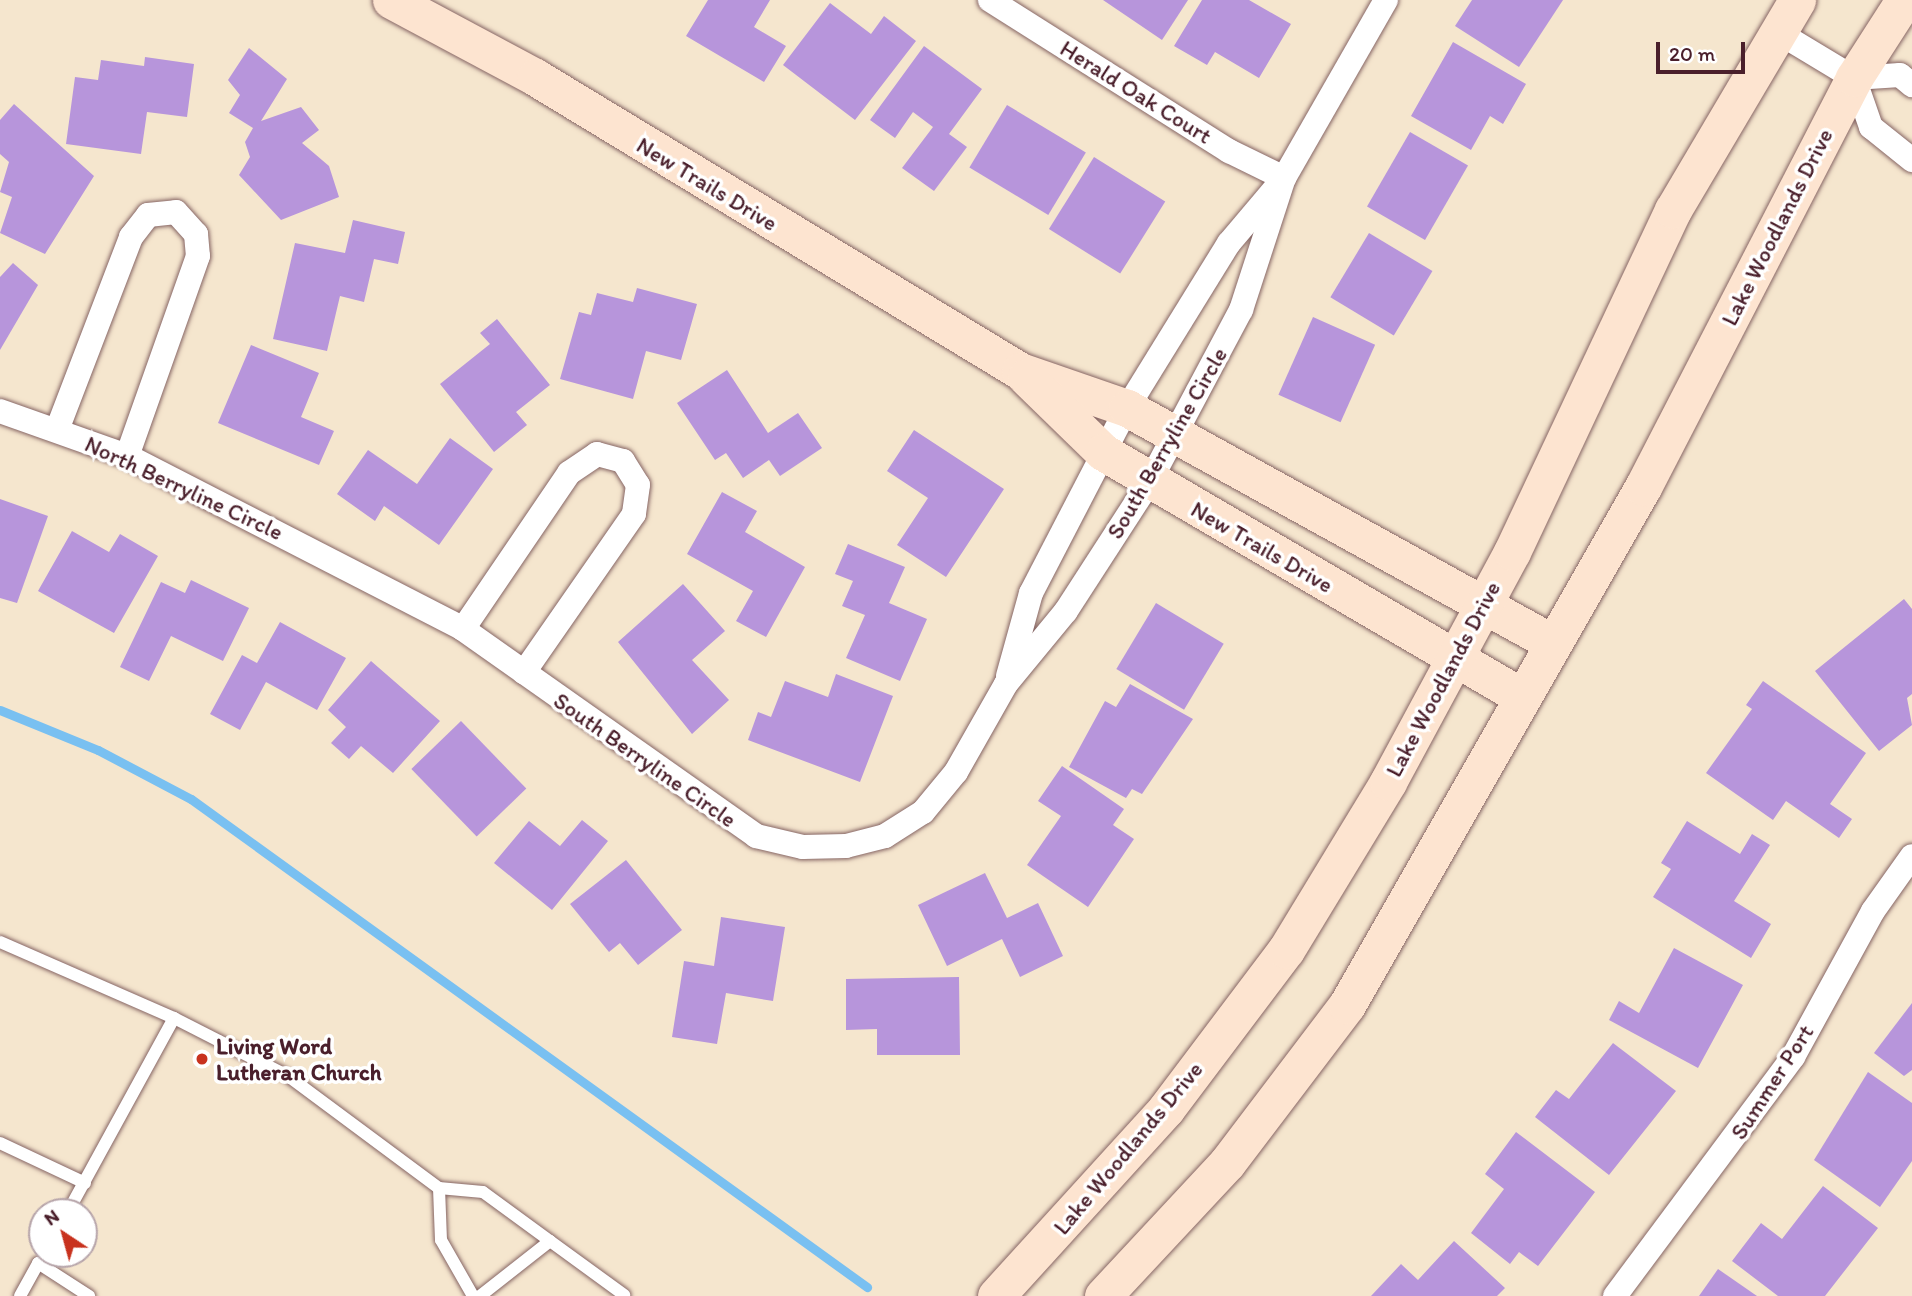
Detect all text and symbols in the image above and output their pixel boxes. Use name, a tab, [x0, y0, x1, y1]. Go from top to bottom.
scale bar	[1660, 28, 1749, 72]
street label: Herald Oak Court	[1055, 34, 1217, 150]
text: 20 m	[1669, 41, 1715, 66]
street label: Lake Woodlands Drive	[1715, 124, 1839, 330]
street label: New Trails Drive	[632, 131, 782, 237]
street label: South Berryline Circle	[1101, 343, 1233, 543]
street label: North Berryline Circle	[80, 430, 288, 546]
street label: New Trails Drive	[1186, 495, 1338, 599]
street label: Lake Woodlands Drive	[1380, 576, 1506, 782]
street label: South Berryline Circle	[549, 687, 741, 833]
street label: Summer Port	[1725, 1020, 1819, 1144]
place label: Living Word Lutheran Church	[216, 1032, 382, 1086]
marker: Living Word Lutheran Church	[194, 1051, 210, 1067]
street label: Lake Woodlands Drive	[1047, 1056, 1209, 1240]
north arrow	[28, 1198, 98, 1268]
text: N	[40, 1204, 63, 1230]

